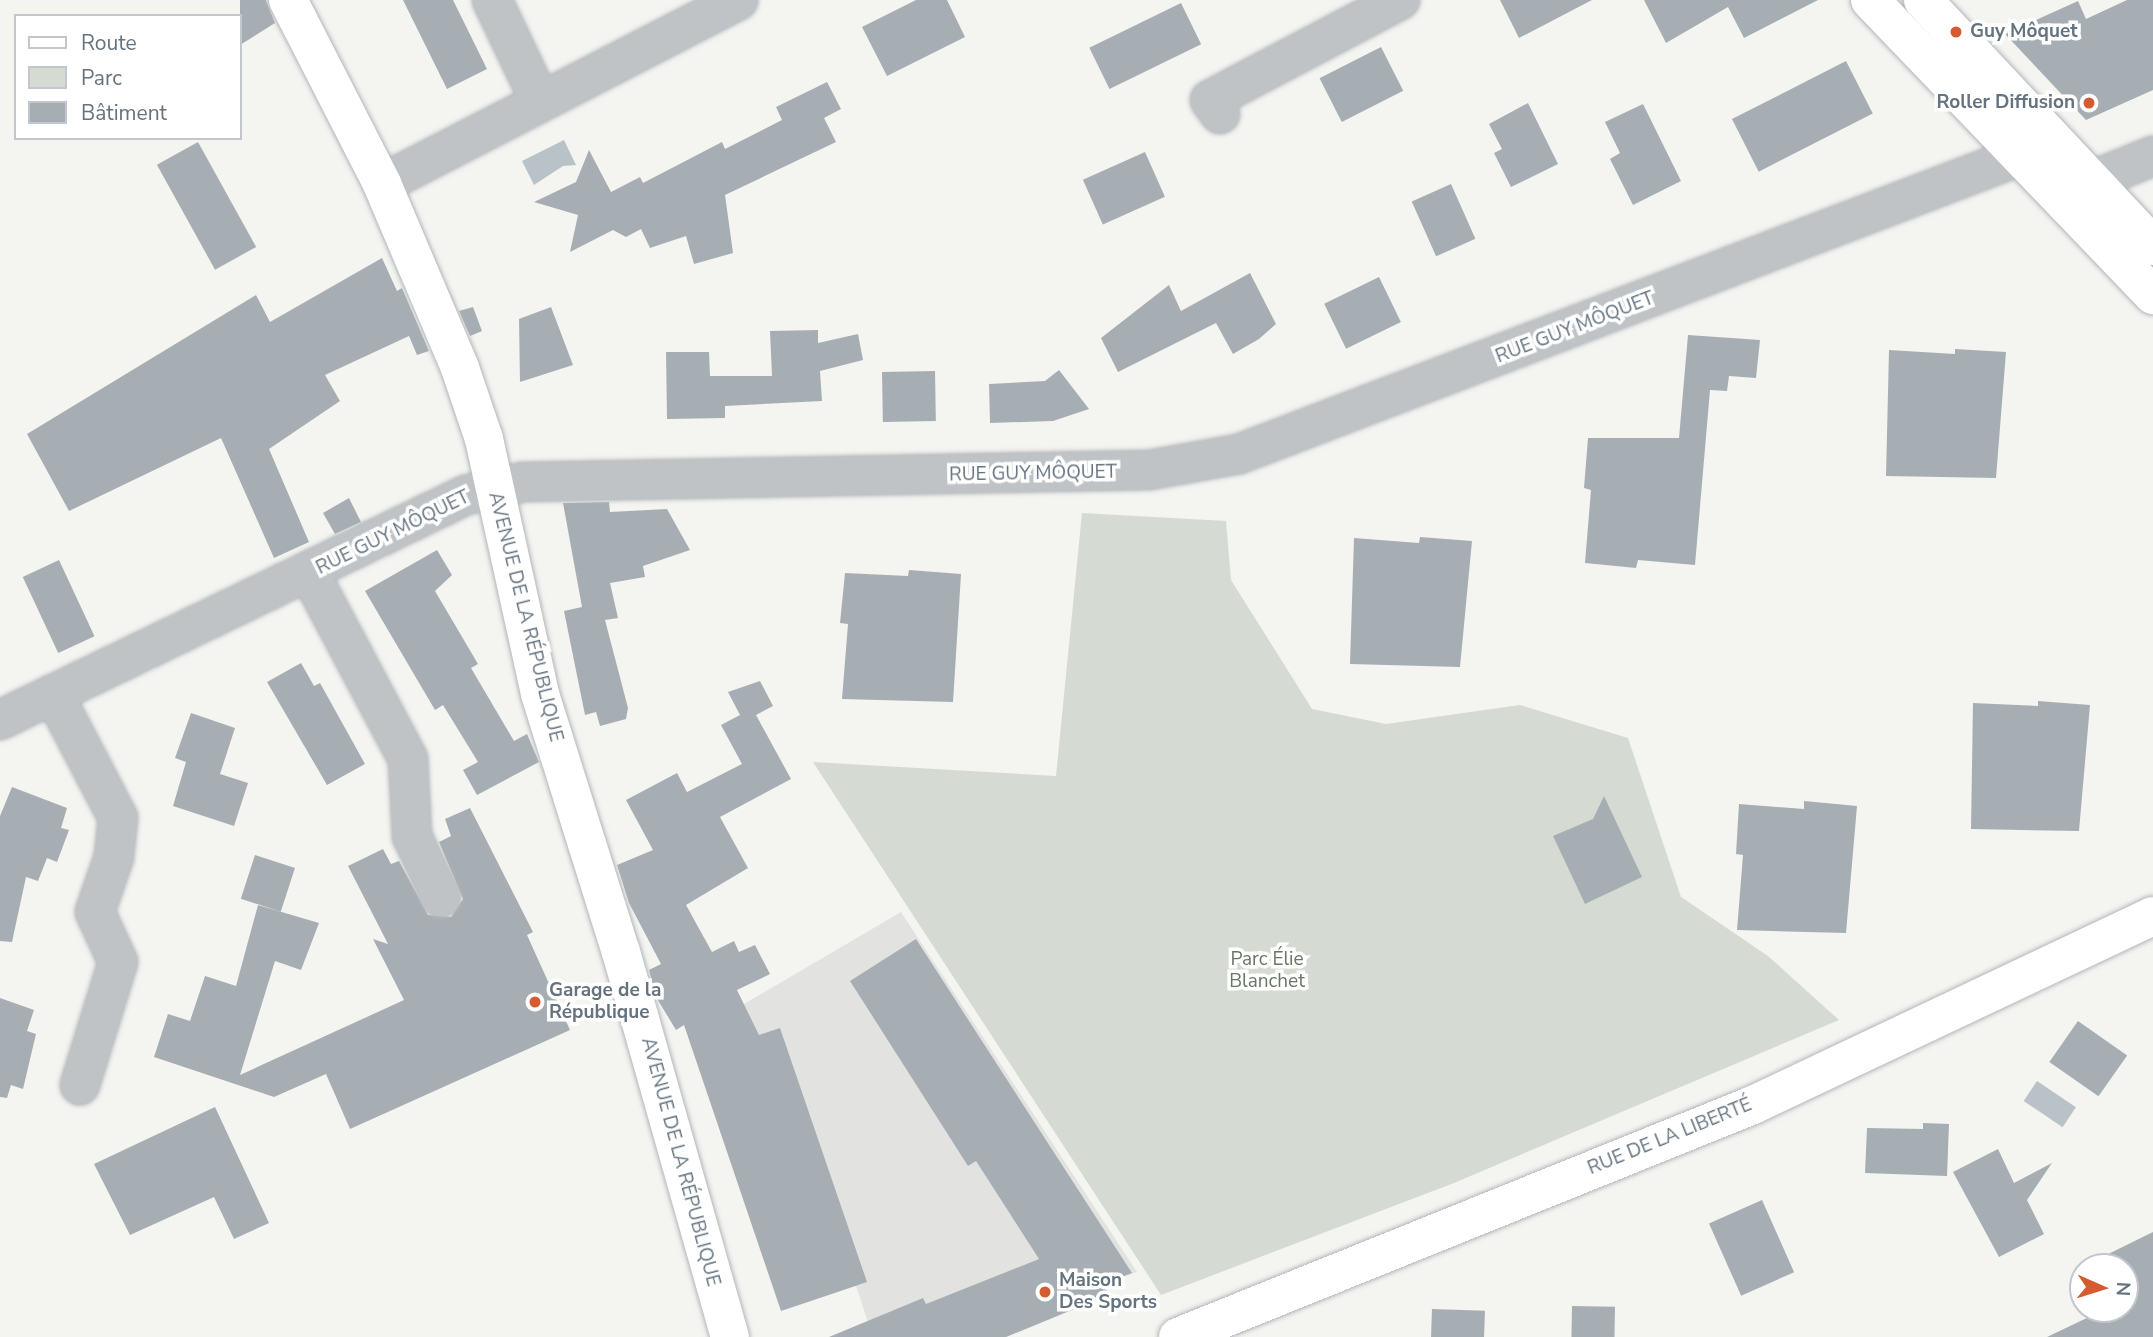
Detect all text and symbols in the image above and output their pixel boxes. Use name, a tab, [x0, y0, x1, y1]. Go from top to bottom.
legend	[14, 14, 242, 140]
place label: Guy Môquet	[1970, 21, 2078, 43]
marker: Guy Môquet	[1948, 24, 1964, 40]
text: Route	[81, 29, 137, 57]
text: Parc	[81, 64, 122, 92]
place label: Roller Diffusion	[1936, 92, 2075, 114]
marker: Roller Diffusion	[2081, 95, 2097, 111]
text: Bâtiment	[81, 99, 167, 127]
street label: RUE GUY MÔQUET	[1493, 287, 1657, 369]
street label: RUE GUY MÔQUET	[949, 461, 1117, 487]
street label: RUE GUY MÔQUET	[313, 486, 473, 580]
street label: AVENUE DE LA RÉPUBLIQUE	[483, 490, 567, 744]
park label: Parc Élie Blanchet	[1229, 949, 1305, 993]
place label: Garage de la République	[549, 980, 661, 1024]
marker: Garage de la République	[527, 994, 543, 1010]
street label: AVENUE DE LA RÉPUBLIQUE	[636, 1035, 724, 1289]
street label: RUE DE LA LIBERTÉ	[1585, 1094, 1755, 1180]
north arrow	[2069, 1253, 2139, 1323]
place label: Maison Des Sports	[1059, 1270, 1157, 1314]
text: N	[2110, 1281, 2136, 1297]
marker: Maison Des Sports	[1037, 1284, 1053, 1300]

